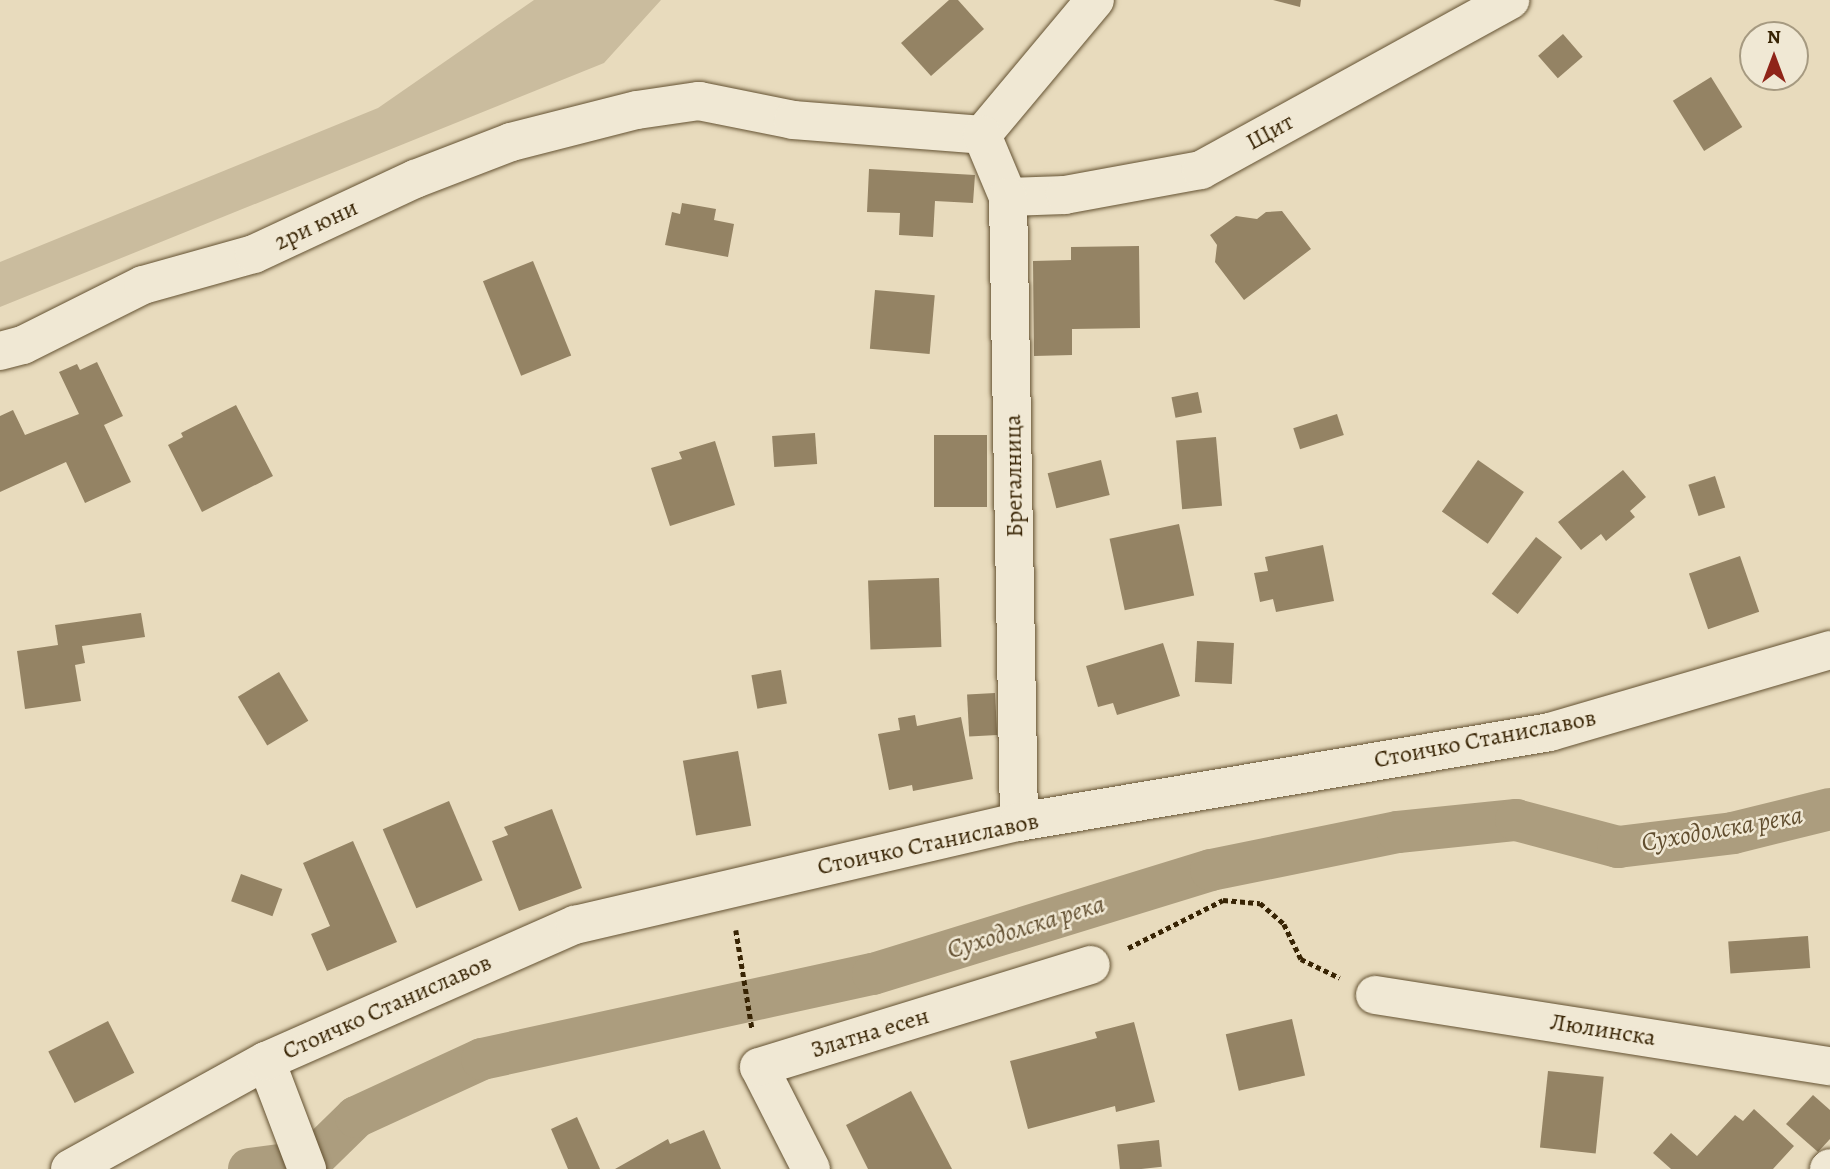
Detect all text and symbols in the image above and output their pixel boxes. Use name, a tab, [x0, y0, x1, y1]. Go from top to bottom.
north arrow	[1739, 21, 1809, 91]
text: N	[1767, 24, 1781, 50]
street label: Щит	[1241, 107, 1299, 157]
street label: 2ри юни	[270, 193, 362, 257]
street label: Брегалница	[999, 414, 1029, 538]
street label: Стоичко Станиславов	[1372, 703, 1598, 775]
water label: Суходолска река	[1639, 799, 1805, 859]
street label: Стоичко Станиславов	[815, 806, 1041, 882]
water label: Суходолска река	[943, 888, 1109, 966]
street label: Стоичко Станиславов	[278, 948, 496, 1066]
street label: Златна есен	[807, 1001, 933, 1065]
street label: Люлинска	[1548, 1007, 1658, 1053]

